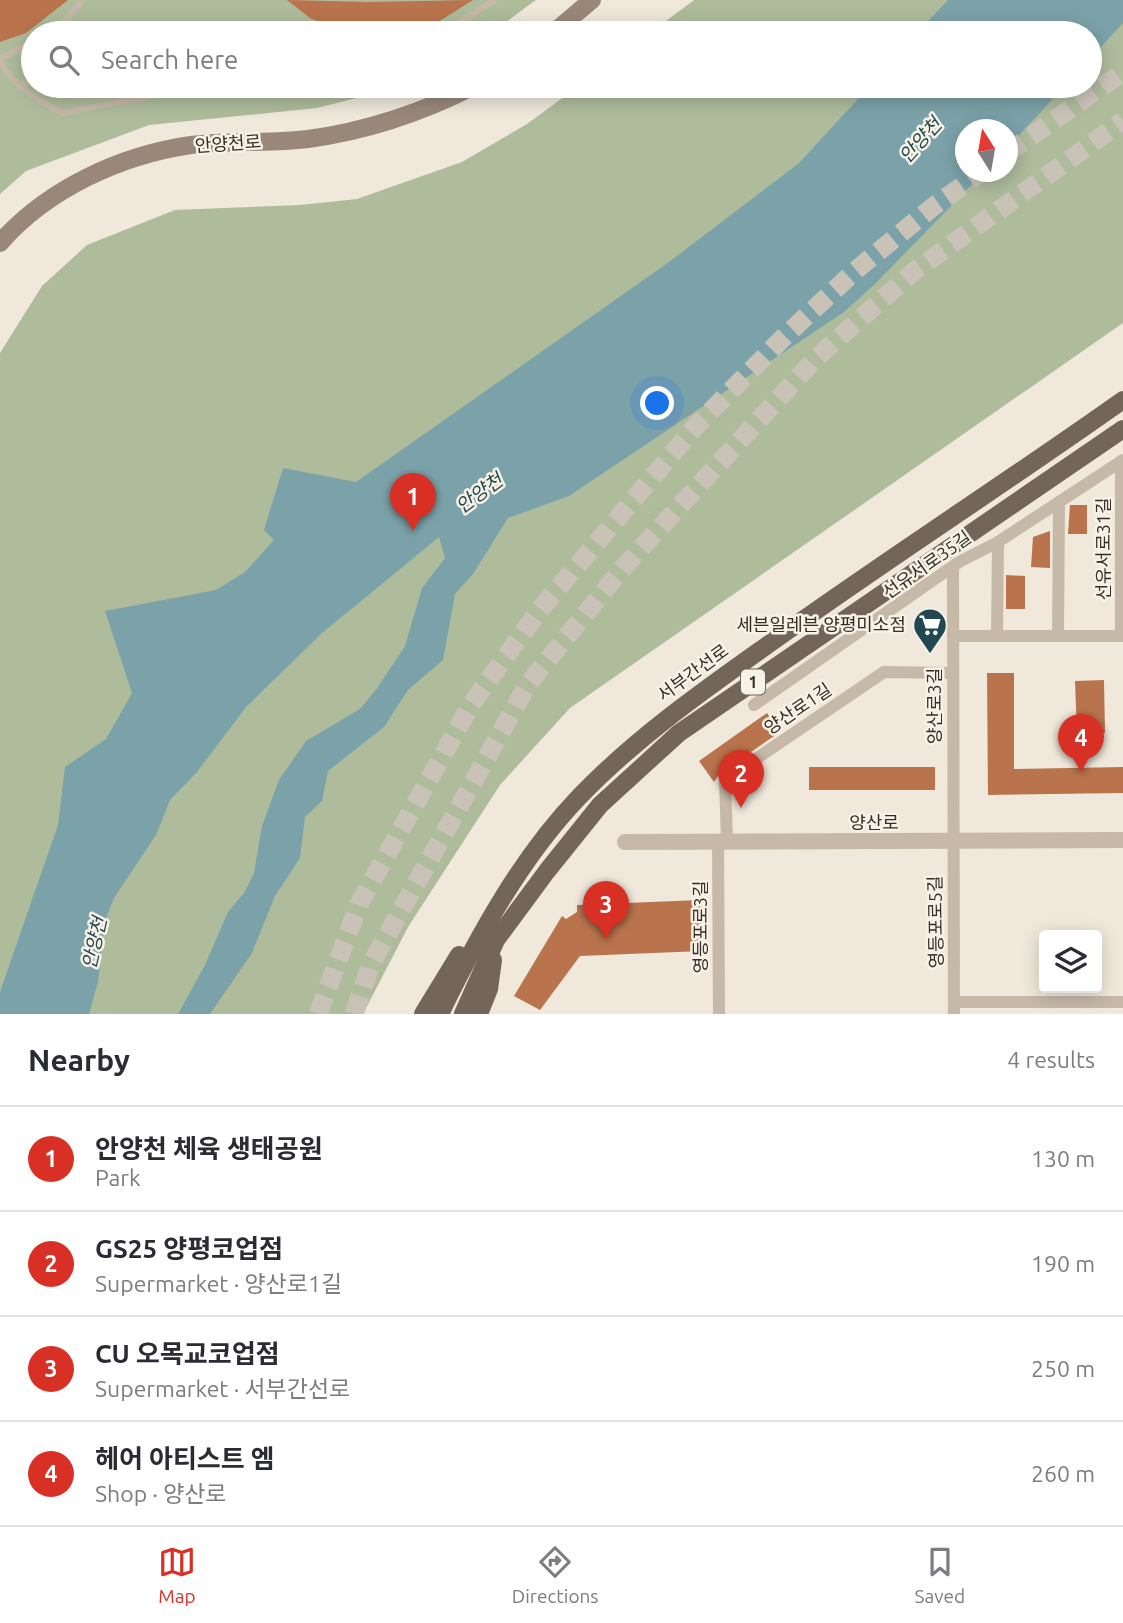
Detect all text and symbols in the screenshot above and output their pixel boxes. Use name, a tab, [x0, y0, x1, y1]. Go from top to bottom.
search box	[21, 21, 1102, 98]
icon: search	[45, 41, 83, 79]
text: Search here	[101, 45, 238, 74]
water label: 안양천	[894, 112, 947, 167]
north arrow	[955, 119, 1018, 182]
street label: 안양천로	[194, 131, 262, 155]
your location	[640, 386, 674, 420]
water label: 안양천	[451, 468, 508, 517]
pin: 1	[390, 473, 436, 531]
street label: 선유서로31길	[1093, 497, 1113, 601]
street label: 선유서로35길	[878, 526, 974, 602]
supermarket icon: 세븐일레븐 양평미소점	[911, 606, 949, 655]
place label: 세븐일레븐 양평미소점	[736, 614, 906, 634]
street label: 서부간선로	[653, 640, 732, 705]
street label: 양산로3길	[924, 668, 944, 744]
road number: 1	[741, 670, 765, 694]
street label: 양산로1길	[760, 679, 835, 738]
pin: 4	[1058, 714, 1104, 772]
pin: 2	[718, 750, 764, 808]
street label: 양산로	[849, 812, 899, 832]
street label: 영등포로5길	[924, 875, 946, 969]
pin: 3	[583, 881, 629, 939]
street label: 영등포로3길	[690, 881, 710, 973]
water label: 안양천	[77, 914, 111, 971]
map controls	[1039, 930, 1102, 993]
button: layers	[1039, 930, 1102, 993]
text: Nearby	[28, 1043, 130, 1077]
text: 4 results	[1007, 1047, 1095, 1072]
text: 안양천 체육 생태공원	[95, 1134, 323, 1163]
text: 1	[45, 1146, 57, 1171]
text: 130 m	[1031, 1146, 1095, 1171]
text: Park	[95, 1165, 141, 1190]
text: GS25 양평코업점	[95, 1234, 283, 1263]
text: 2	[45, 1251, 57, 1276]
text: 190 m	[1031, 1251, 1095, 1276]
text: Supermarket · 양산로1길	[95, 1271, 342, 1296]
text: CU 오목교코업점	[95, 1339, 280, 1368]
text: 3	[45, 1356, 57, 1381]
text: 250 m	[1031, 1356, 1095, 1381]
text: Supermarket · 서부간선로	[95, 1376, 350, 1401]
text: 헤어 아티스트 엠	[95, 1444, 275, 1473]
text: 4	[45, 1461, 57, 1486]
text: 260 m	[1031, 1461, 1095, 1486]
text: Shop · 양산로	[95, 1481, 227, 1506]
tab: Map	[158, 1543, 196, 1607]
tab: Directions	[512, 1543, 599, 1607]
tab: Saved	[914, 1543, 965, 1607]

